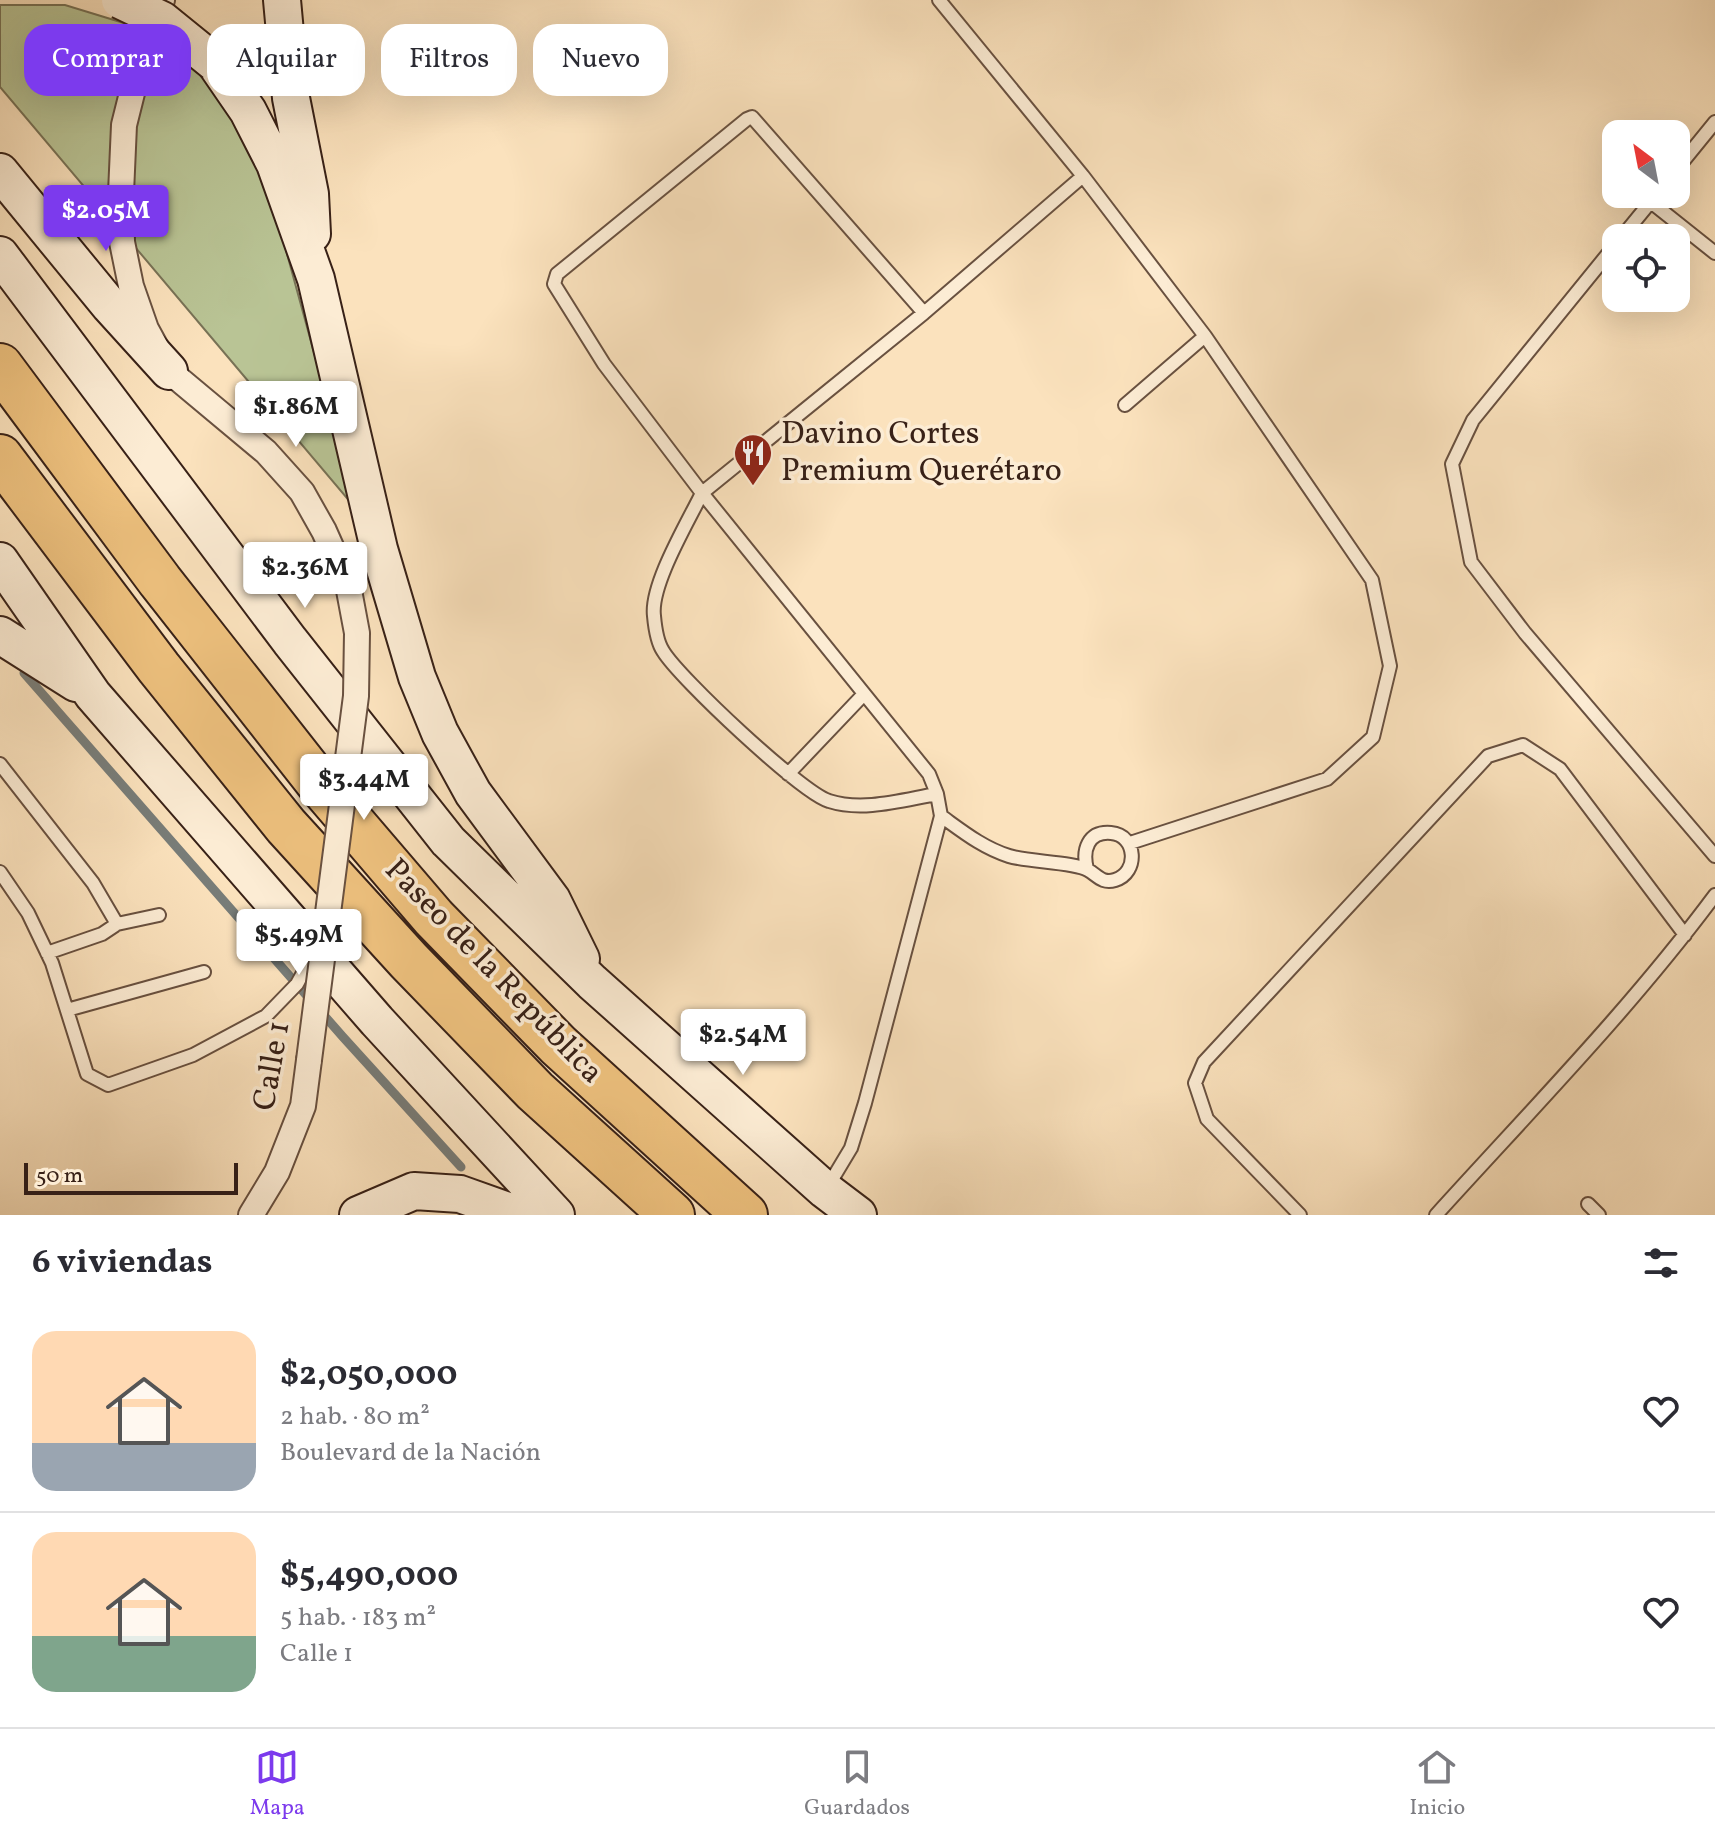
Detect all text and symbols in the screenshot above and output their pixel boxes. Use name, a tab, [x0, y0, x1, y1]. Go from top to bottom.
chip: Comprar	[24, 24, 191, 96]
chip: Alquilar	[207, 24, 365, 96]
chip: Filtros	[381, 24, 517, 96]
chip: Nuevo	[533, 24, 668, 96]
north arrow	[1602, 120, 1690, 208]
map controls	[1602, 120, 1690, 312]
pin: $2.05M	[41, 185, 171, 253]
text: $2.05M	[62, 193, 150, 229]
button: locate	[1602, 224, 1690, 312]
pin: $1.86M	[231, 381, 361, 449]
text: $1.86M	[253, 389, 339, 425]
place label: Davino Cortes Premium Querétaro	[781, 413, 1062, 494]
restaurant icon: Davino Cortes Premium Querétaro	[732, 432, 774, 487]
pin: $2.36M	[240, 542, 370, 610]
text: $2.36M	[261, 550, 349, 586]
pin: $3.44M	[299, 754, 429, 822]
text: $3.44M	[318, 762, 410, 798]
street label: Paseo de la República	[374, 850, 612, 1094]
pin: $5.49M	[234, 909, 364, 977]
text: $5.49M	[255, 917, 343, 953]
pin: $2.54M	[678, 1009, 808, 1077]
text: $2.54M	[699, 1017, 787, 1053]
street label: Calle 1	[244, 1018, 302, 1114]
scale bar	[24, 1159, 238, 1195]
text: 50 m	[36, 1161, 83, 1192]
text: 6 viviendas	[32, 1240, 213, 1287]
icon: filters	[1639, 1241, 1683, 1285]
text: $2,050,000	[280, 1352, 458, 1399]
icon: home	[96, 1363, 192, 1459]
icon: heart	[1639, 1389, 1683, 1433]
text: 2 hab. · 80 m²	[280, 1399, 430, 1435]
text: Boulevard de la Nación	[280, 1435, 541, 1471]
text: $5,490,000	[280, 1553, 458, 1600]
icon: home	[96, 1564, 192, 1660]
icon: heart	[1639, 1590, 1683, 1634]
text: 5 hab. · 183 m²	[280, 1600, 436, 1636]
text: Calle 1	[280, 1636, 353, 1672]
tab: Mapa	[250, 1745, 305, 1824]
tab: Guardados	[804, 1745, 910, 1824]
tab: Inicio	[1409, 1745, 1465, 1824]

